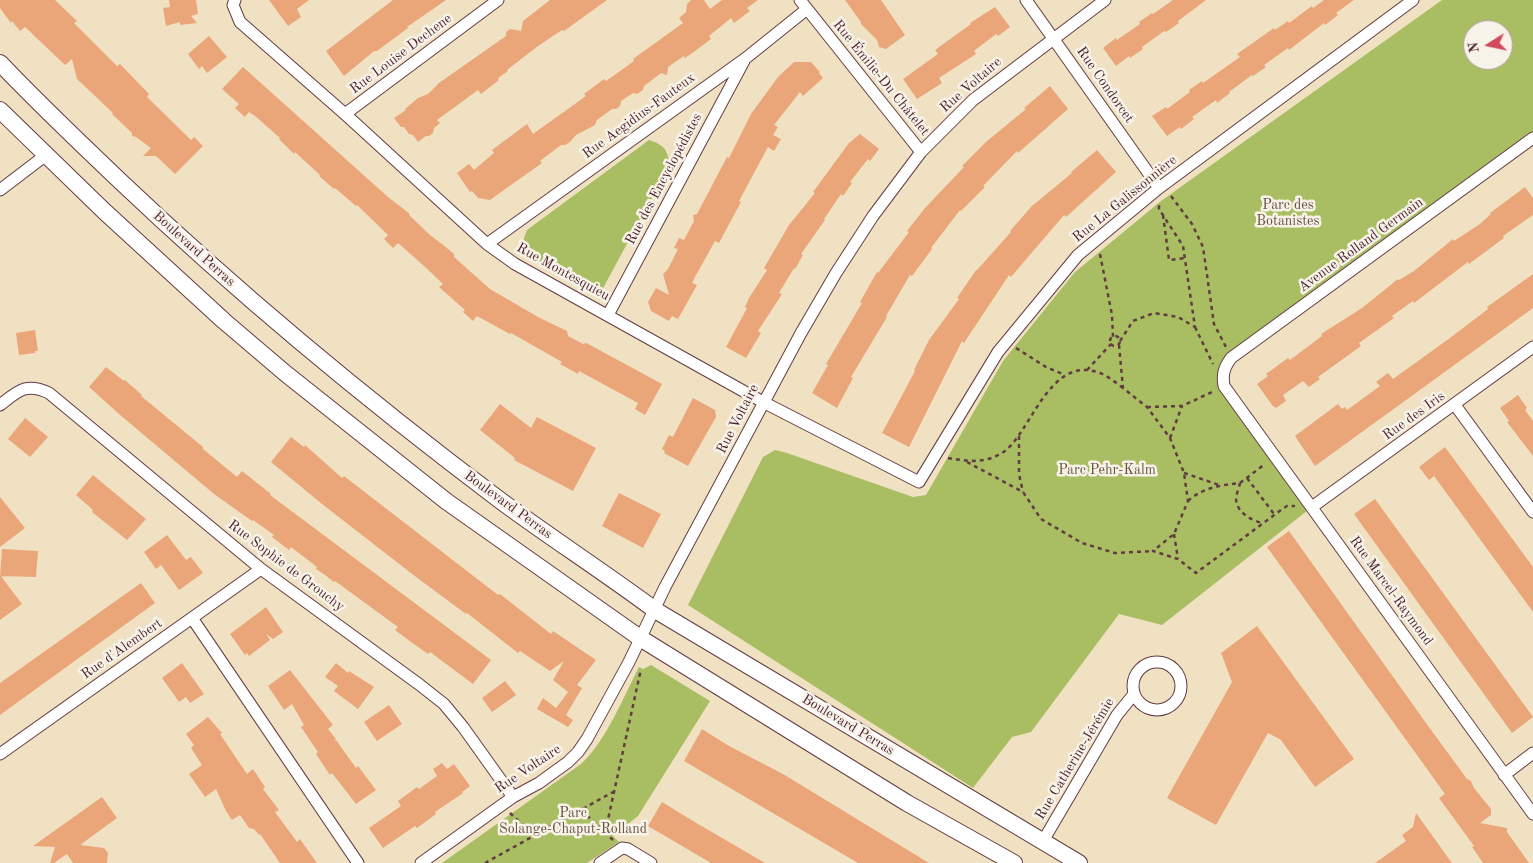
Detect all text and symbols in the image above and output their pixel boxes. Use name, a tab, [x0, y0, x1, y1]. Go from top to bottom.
street label: Rue Louise Dechene	[347, 10, 455, 98]
street label: Rue Émilie-Du Châtelet	[829, 17, 933, 139]
north arrow	[1463, 20, 1513, 70]
text: N	[1466, 41, 1482, 54]
street label: Rue Condorcet	[1073, 44, 1137, 126]
street label: Rue Voltaire	[937, 54, 1005, 116]
street label: Rue Aegidius-Fauteux	[579, 69, 699, 163]
street label: Rue des Encyclopédistes	[622, 110, 706, 248]
street label: Rue La Galissonnière	[1069, 152, 1181, 246]
street label: Avenue Rolland Germain	[1295, 194, 1427, 296]
park label: Parc des Botanistes	[1256, 197, 1320, 230]
street label: Boulevard Perras	[149, 208, 239, 290]
street label: Rue Montesquieu	[514, 240, 612, 304]
street label: Rue Voltaire	[713, 381, 763, 457]
street label: Rue des Iris	[1380, 388, 1448, 444]
park label: Parc Pehr-Kalm	[1058, 462, 1156, 478]
street label: Boulevard Perras	[461, 467, 555, 543]
street label: Rue Sophie de Grouchy	[224, 517, 348, 615]
street label: Rue Marcel-Raymond	[1346, 533, 1436, 649]
street label: Rue d'Alembert	[78, 615, 166, 683]
street label: Boulevard Perras	[799, 691, 897, 759]
street label: Rue Catherine-Jérémie	[1032, 695, 1118, 823]
street label: Rue Voltaire	[492, 741, 564, 797]
park label: Parc Solange-Chaput-Rolland	[499, 805, 647, 838]

